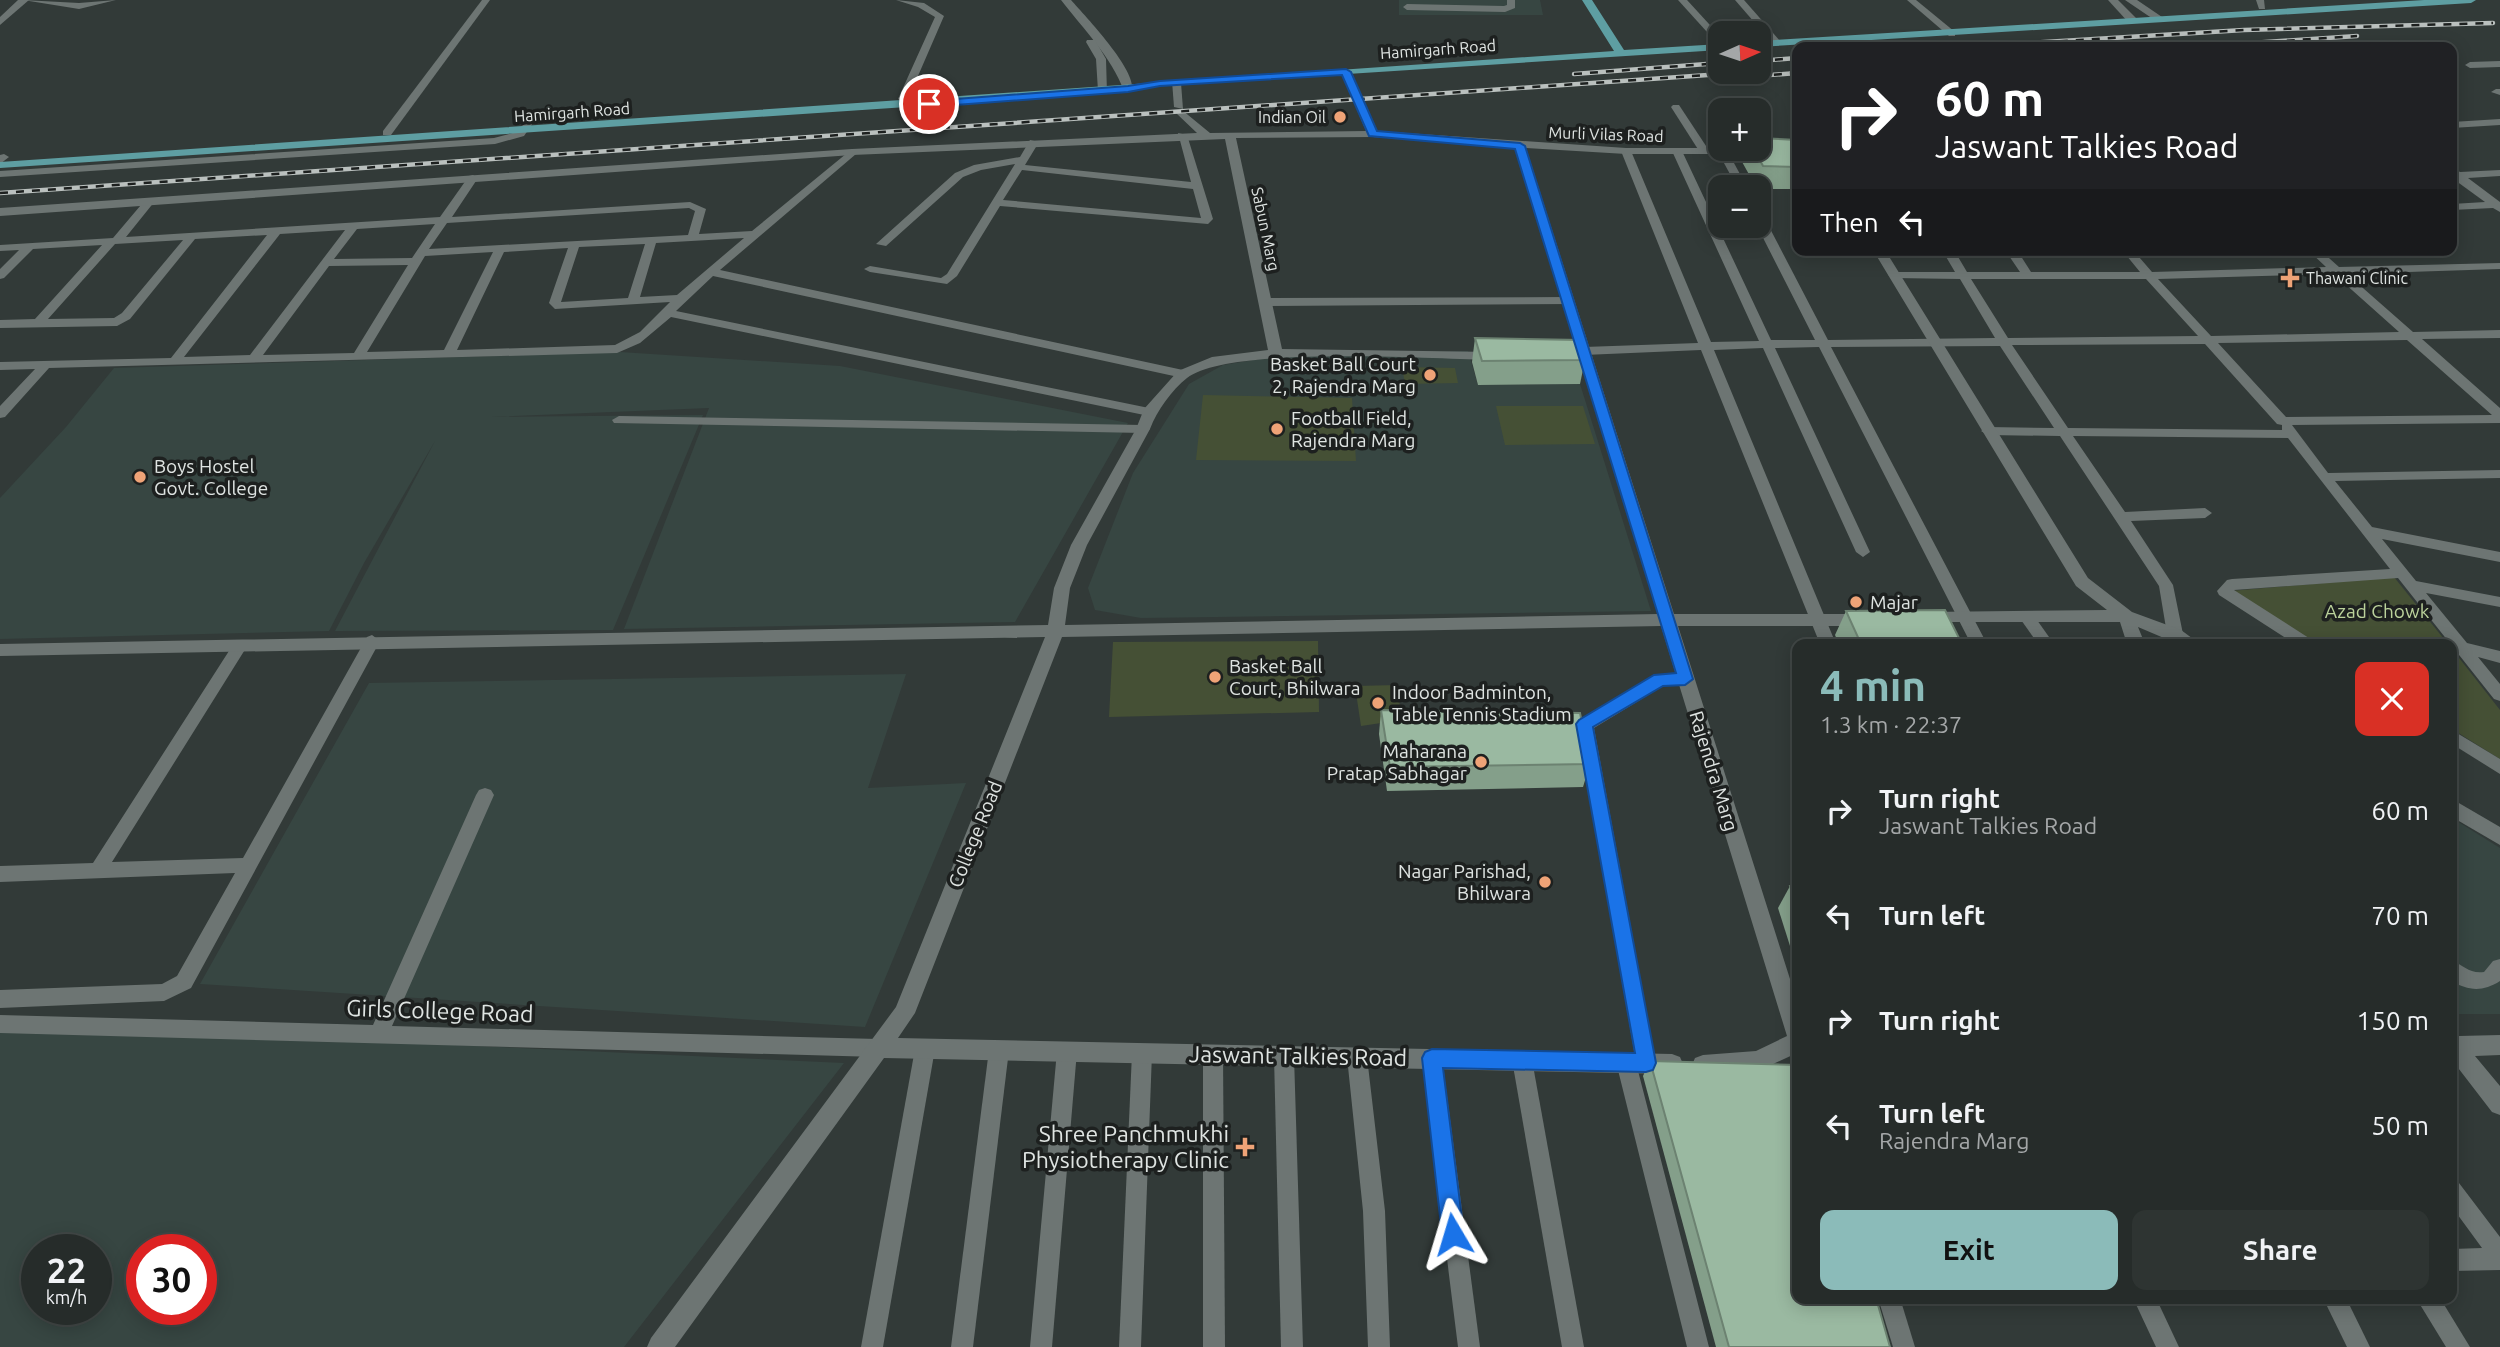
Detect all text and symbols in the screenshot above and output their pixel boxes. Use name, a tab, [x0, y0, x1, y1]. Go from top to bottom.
north arrow	[1708, 21, 1771, 84]
map controls	[1708, 21, 1771, 238]
street label: Hamirgarh Road	[1379, 36, 1497, 62]
icon: right	[1820, 70, 1911, 161]
text: 60 m	[1935, 70, 2044, 125]
pin	[899, 74, 959, 134]
icon: arrive	[910, 85, 948, 123]
button: +	[1708, 98, 1771, 161]
street label: Hamirgarh Road	[513, 99, 631, 125]
place label: Indian Oil	[1258, 108, 1326, 126]
marker: Indian Oil	[1332, 109, 1348, 125]
street label: Murli Vilas Road	[1548, 123, 1664, 145]
text: Jaswant Talkies Road	[1935, 128, 2238, 164]
button: −	[1708, 175, 1771, 238]
street label: Sabun Marg	[1248, 185, 1284, 273]
icon: left	[1893, 203, 1931, 241]
text: Then	[1820, 208, 1879, 237]
marker: Thawani Clinic	[2280, 268, 2300, 288]
place label: Thawani Clinic	[2306, 269, 2408, 287]
place label: Basket Ball Court 2, Rajendra Marg	[1270, 353, 1417, 397]
marker: Basket Ball Court 2, Rajendra Marg	[1422, 367, 1438, 383]
place label: Football Field, Rajendra Marg	[1291, 407, 1415, 451]
marker: Football Field, Rajendra Marg	[1269, 421, 1285, 437]
place label: Boys Hostel Govt. College	[154, 455, 268, 499]
marker: Boys Hostel Govt. College	[132, 469, 148, 485]
place label: Majar	[1870, 591, 1918, 613]
marker: Majar	[1848, 594, 1864, 610]
park label: Azad Chowk	[2325, 600, 2430, 622]
place label: Basket Ball Court, Bhilwara	[1229, 655, 1360, 699]
text: 4 min	[1820, 662, 1926, 709]
button: close	[2355, 662, 2429, 736]
marker: Basket Ball Court, Bhilwara	[1207, 669, 1223, 685]
place label: Indoor Badminton, Table Tennis Stadium	[1392, 681, 1572, 725]
marker: Indoor Badminton, Table Tennis Stadium	[1370, 695, 1386, 711]
street label: Rajendra Marg	[1685, 708, 1743, 834]
text: 1.3 km · 22:37	[1820, 712, 1962, 737]
place label: Maharana Pratap Sabhagar	[1327, 740, 1467, 784]
marker: Maharana Pratap Sabhagar	[1473, 754, 1489, 770]
street label: College Road	[944, 778, 1006, 890]
text: Turn right	[1879, 784, 2000, 813]
icon: right	[1820, 792, 1858, 830]
text: 60 m	[2371, 796, 2429, 825]
text: Jaswant Talkies Road	[1879, 813, 2097, 838]
place label: Nagar Parishad, Bhilwara	[1398, 860, 1531, 904]
marker: Nagar Parishad, Bhilwara	[1537, 874, 1553, 890]
icon: left	[1820, 897, 1858, 935]
text: Turn left	[1879, 901, 1985, 930]
text: 70 m	[2371, 901, 2429, 930]
street label: Girls College Road	[346, 995, 534, 1026]
icon: right	[1820, 1002, 1858, 1040]
text: Turn right	[1879, 1006, 2000, 1035]
text: 150 m	[2357, 1006, 2429, 1035]
street label: Jaswant Talkies Road	[1189, 1041, 1407, 1070]
text: Turn left	[1879, 1099, 1985, 1128]
icon: left	[1820, 1107, 1858, 1145]
text: 50 m	[2371, 1111, 2429, 1140]
place label: Shree Panchmukhi Physiotherapy Clinic	[1022, 1121, 1229, 1172]
text: Rajendra Marg	[1879, 1128, 2030, 1153]
marker: Shree Panchmukhi Physiotherapy Clinic	[1235, 1137, 1255, 1157]
position arrow	[1416, 1197, 1490, 1271]
button: Exit	[1820, 1210, 2118, 1290]
button: Share	[2132, 1210, 2429, 1290]
speed limit sign: 30	[126, 1234, 217, 1325]
text: 22	[47, 1250, 86, 1290]
text: km/h	[46, 1287, 87, 1307]

